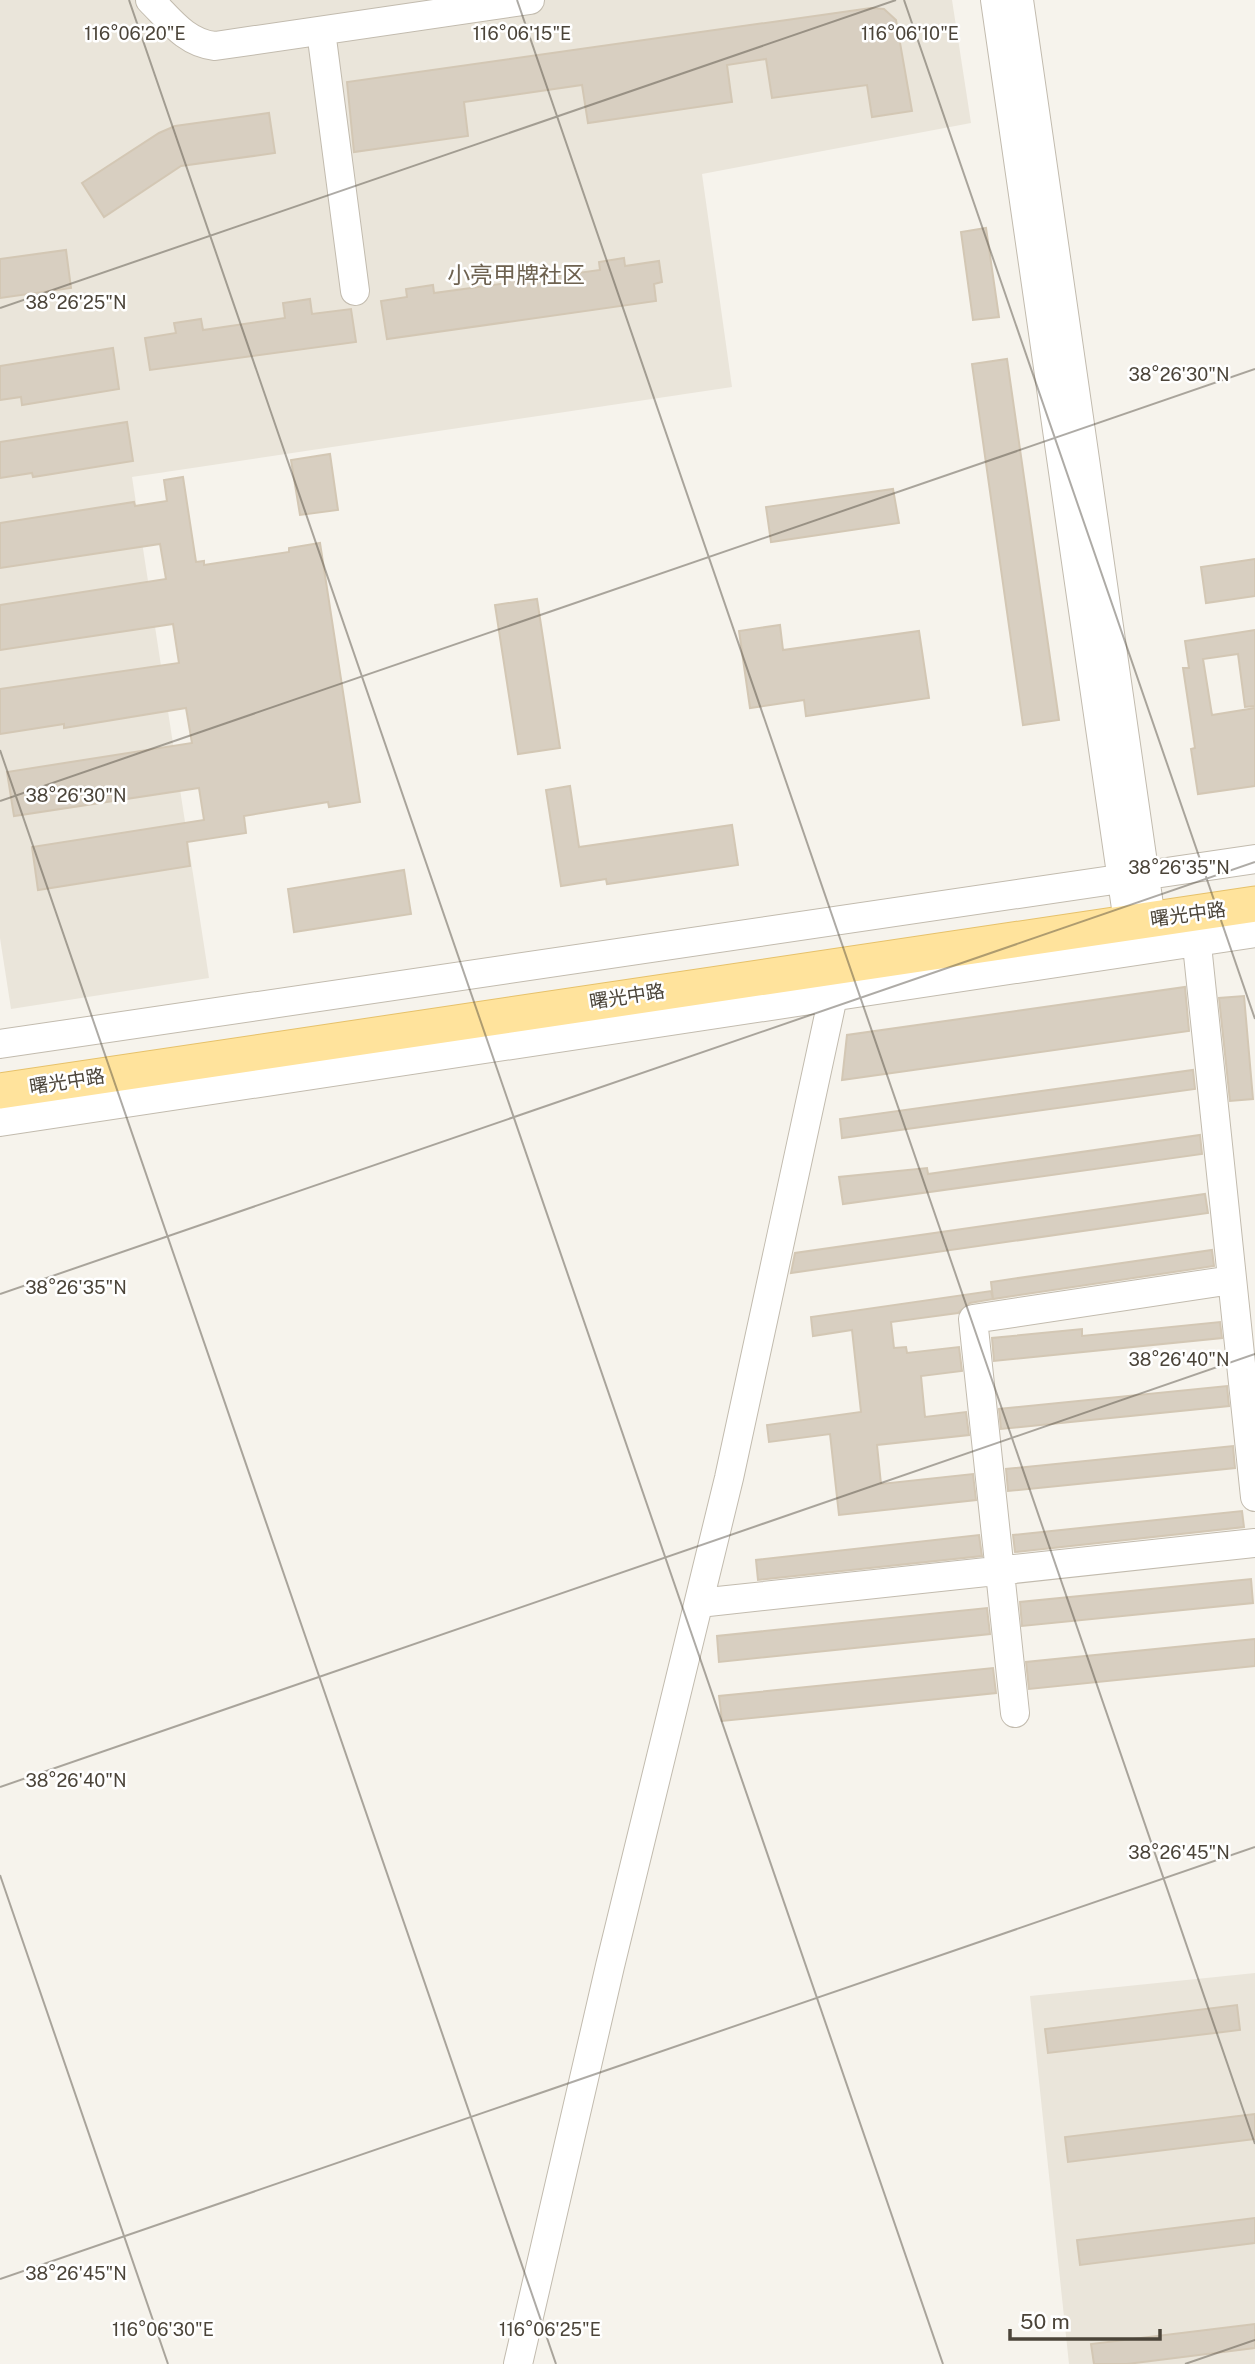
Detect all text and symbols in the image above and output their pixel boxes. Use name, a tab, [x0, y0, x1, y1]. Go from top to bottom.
text: 116°06'20"E	[84, 23, 186, 44]
text: 116°06'15"E	[473, 23, 571, 44]
text: 116°06'10"E	[861, 23, 959, 44]
district label: 小亮甲牌社区	[447, 261, 585, 288]
text: 38°26'25"N	[25, 292, 127, 313]
text: 38°26'30"N	[1128, 364, 1230, 385]
text: 38°26'30"N	[25, 785, 127, 806]
text: 38°26'35"N	[1128, 857, 1230, 878]
street label: 曙光中路	[1149, 898, 1227, 930]
street label: 曙光中路	[588, 979, 666, 1013]
street label: 曙光中路	[28, 1064, 106, 1098]
text: 38°26'35"N	[25, 1277, 127, 1298]
text: 38°26'40"N	[1128, 1349, 1230, 1370]
text: 38°26'40"N	[25, 1770, 127, 1791]
text: 38°26'45"N	[1128, 1842, 1230, 1863]
text: 38°26'45"N	[25, 2263, 127, 2284]
scale bar	[1010, 2298, 1160, 2342]
text: 50 m	[1020, 2309, 1070, 2334]
text: 116°06'30"E	[112, 2319, 214, 2340]
text: 116°06'25"E	[499, 2319, 601, 2340]

